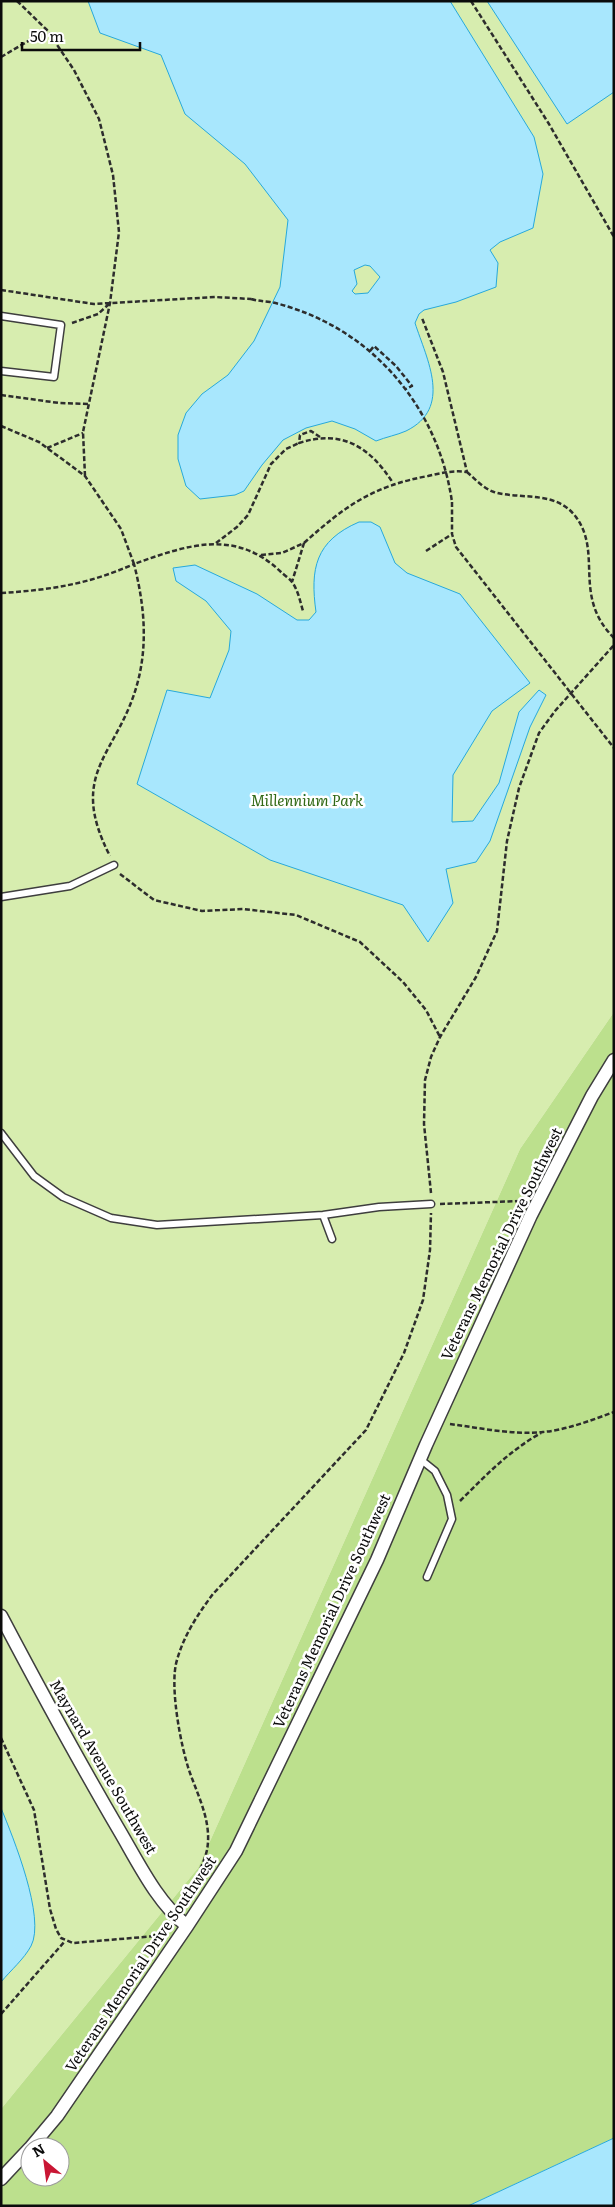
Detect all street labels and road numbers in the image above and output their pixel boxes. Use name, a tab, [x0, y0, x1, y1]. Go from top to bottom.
street label: Veterans Memorial Drive Southwest	[434, 1123, 567, 1364]
street label: Veterans Memorial Drive Southwest	[266, 1489, 395, 1731]
street label: Maynard Avenue Southwest	[45, 1675, 164, 1858]
street label: Veterans Memorial Drive Southwest	[58, 1850, 221, 2076]

